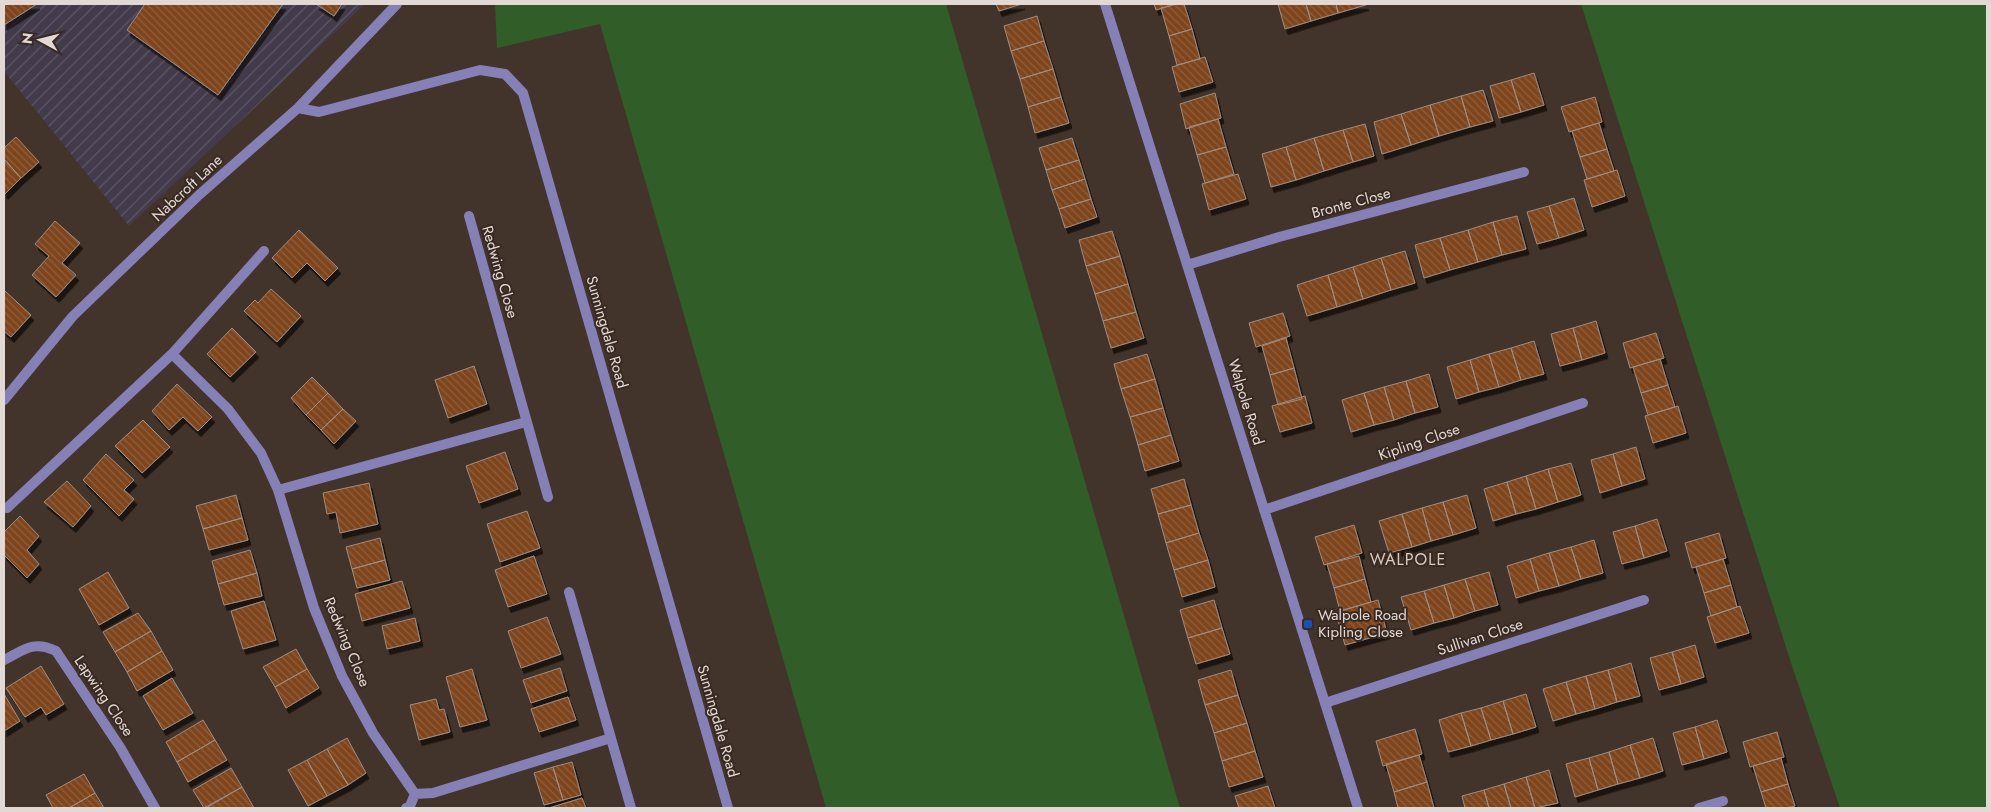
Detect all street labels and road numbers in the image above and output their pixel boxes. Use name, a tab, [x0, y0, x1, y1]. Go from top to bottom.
street label: Nabcroft Lane	[147, 149, 227, 227]
street label: Bronte Close	[1309, 182, 1393, 224]
street label: Redwing Close	[476, 223, 524, 321]
street label: Sunningdale Road	[580, 273, 634, 391]
street label: Walpole Road	[1222, 356, 1270, 448]
street label: Kipling Close	[1375, 418, 1463, 466]
street label: Redwing Close	[318, 594, 376, 690]
street label: Sullivan Close	[1434, 613, 1526, 661]
street label: Lapwing Close	[69, 651, 139, 741]
street label: Sunningdale Road	[691, 662, 745, 780]

